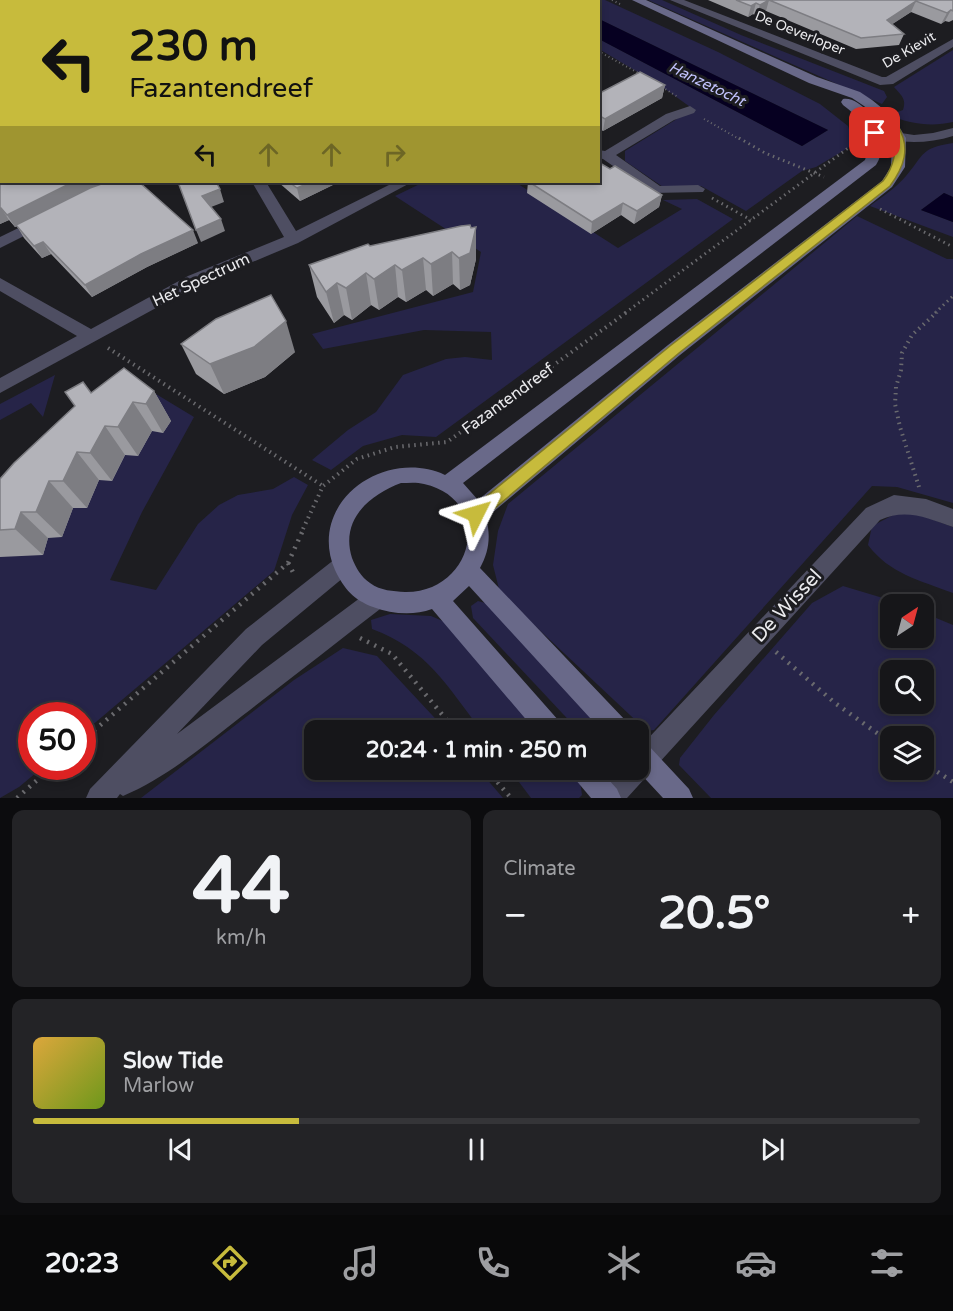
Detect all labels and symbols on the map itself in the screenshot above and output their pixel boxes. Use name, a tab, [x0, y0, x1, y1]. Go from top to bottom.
street label: De Oeverloper	[753, 7, 848, 59]
street label: De Kievit	[879, 28, 939, 72]
water label: Hanzetocht	[666, 58, 750, 111]
pin	[849, 107, 900, 158]
street label: Het Spectrum	[149, 249, 253, 311]
street label: Fazantendreef	[458, 358, 559, 439]
position arrow	[444, 482, 508, 546]
street label: De Wissel	[747, 564, 827, 648]
north arrow	[880, 594, 934, 648]
speed limit sign: 50	[18, 702, 96, 780]

